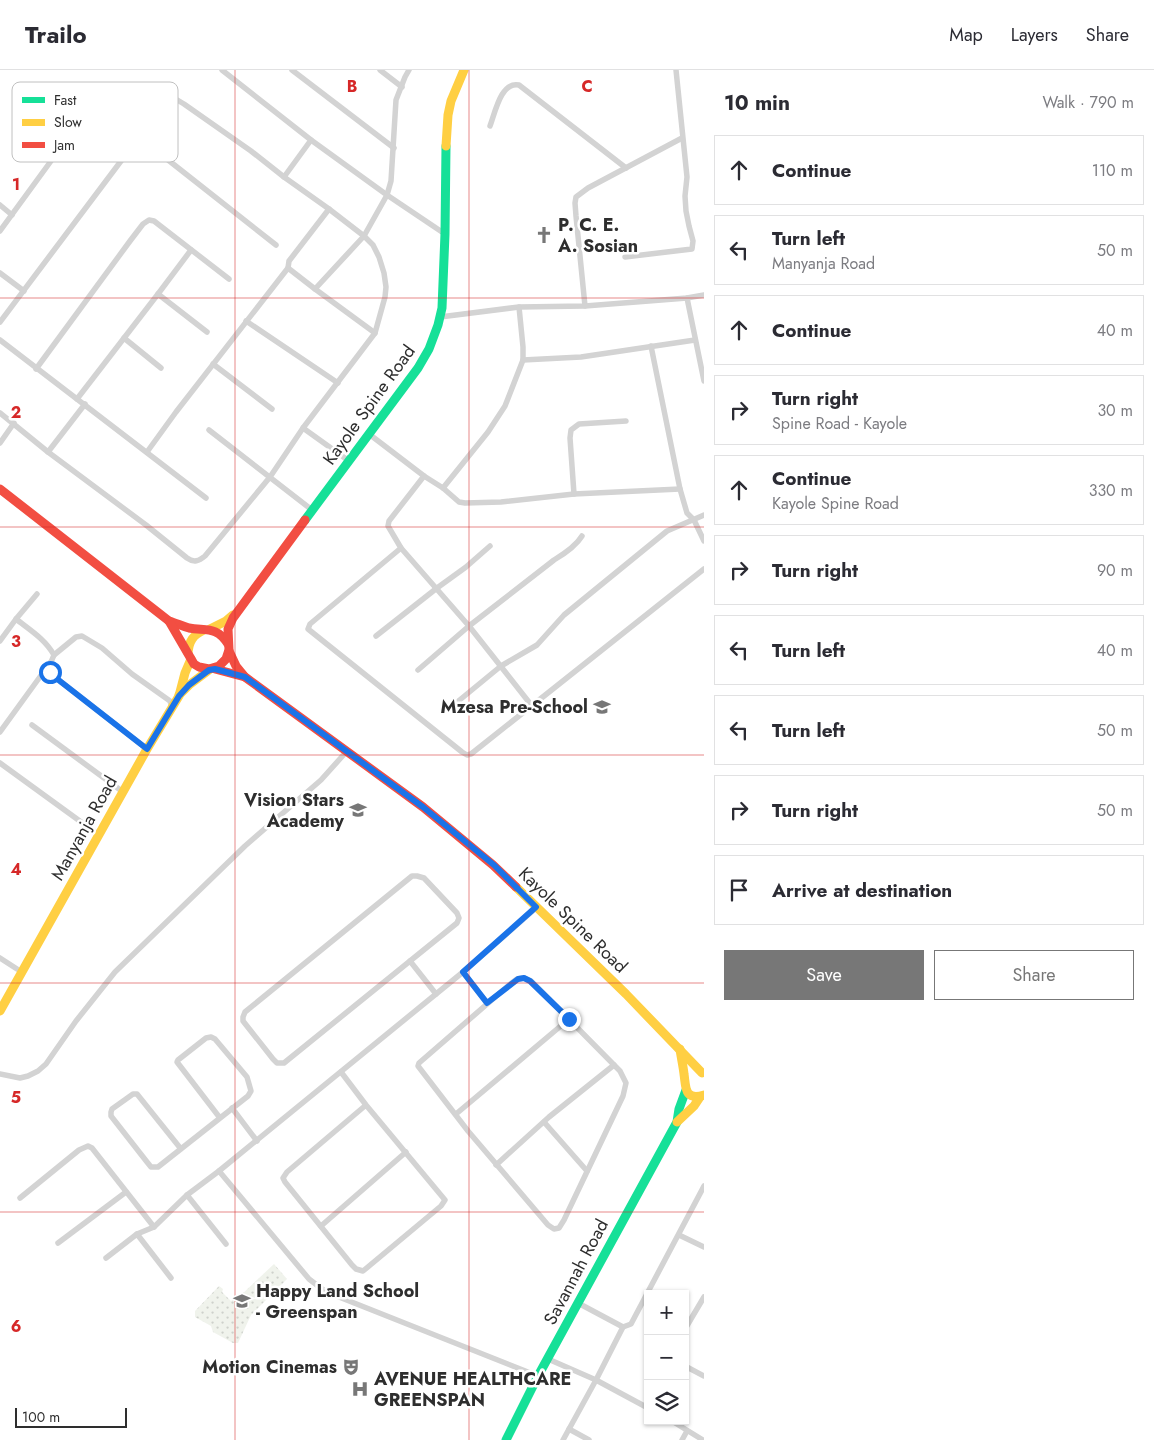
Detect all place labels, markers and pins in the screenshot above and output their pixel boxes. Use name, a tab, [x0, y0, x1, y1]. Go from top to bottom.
place label: P. C. E. A. Sosian	[557, 212, 638, 259]
church icon: P. C. E. A. Sosian	[534, 225, 554, 245]
place label: Mzesa Pre-School	[440, 694, 588, 720]
school or university icon: Mzesa Pre-School	[592, 697, 612, 717]
place label: Vision Stars Academy	[243, 787, 345, 834]
school or university icon: Vision Stars Academy	[348, 800, 368, 820]
place label: Happy Land School - Greenspan	[256, 1278, 419, 1325]
school or university icon: Happy Land School - Greenspan	[232, 1291, 252, 1311]
place label: Motion Cinemas	[202, 1354, 337, 1380]
theatre icon: Motion Cinemas	[341, 1357, 361, 1377]
place label: AVENUE HEALTHCARE GREENSPAN	[373, 1366, 571, 1413]
hospital icon: AVENUE HEALTHCARE GREENSPAN	[350, 1379, 370, 1399]

